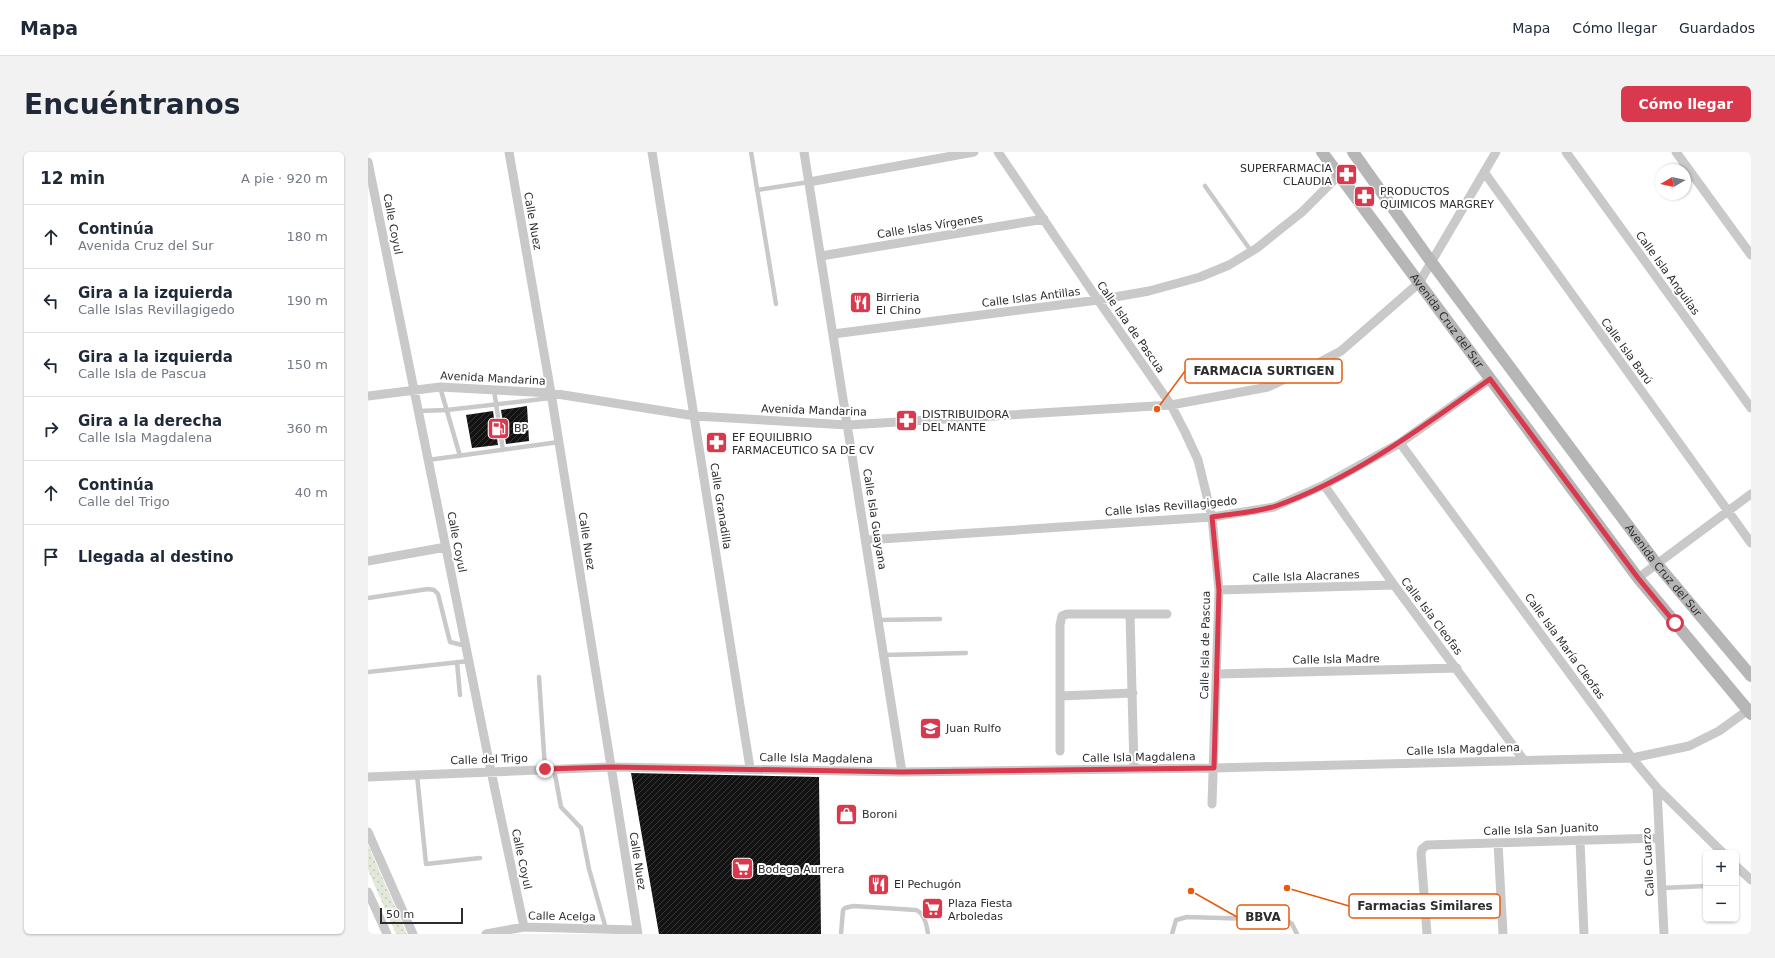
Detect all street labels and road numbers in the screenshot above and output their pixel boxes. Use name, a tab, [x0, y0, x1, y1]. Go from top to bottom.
street label: Calle Nuez	[521, 191, 544, 251]
street label: Calle Coyul	[380, 193, 405, 256]
street label: Calle Islas Vírgenes	[876, 212, 984, 241]
street label: Calle Isla Anguilas	[1633, 229, 1702, 318]
street label: Avenida Cruz del Sur	[1407, 271, 1486, 371]
street label: Calle Isla de Pascua	[1094, 279, 1167, 376]
street label: Calle Islas Antillas	[981, 285, 1081, 310]
street label: Calle Isla Barú	[1598, 316, 1655, 387]
street label: Avenida Mandarina	[440, 369, 546, 388]
street label: Avenida Mandarina	[761, 402, 867, 419]
street label: Calle Granadilla	[707, 462, 734, 550]
street label: Calle Isla Guayana	[860, 468, 889, 571]
street label: Calle Islas Revillagigedo	[1104, 494, 1238, 519]
street label: Calle Coyul	[444, 511, 469, 574]
street label: Calle Nuez	[576, 511, 598, 571]
street label: Avenida Cruz del Sur	[1622, 522, 1704, 620]
street label: Calle Isla Alacranes	[1252, 568, 1360, 585]
street label: Calle Isla Cleofas	[1398, 575, 1465, 658]
street label: Calle Isla de Pascua	[1198, 591, 1213, 699]
street label: Calle Isla María Cleofas	[1522, 591, 1608, 702]
street label: Calle Isla Madre	[1292, 652, 1380, 667]
street label: Calle Isla Magdalena	[1406, 741, 1520, 758]
street label: Calle Isla Magdalena	[1082, 750, 1196, 765]
street label: Calle Isla Magdalena	[759, 751, 873, 766]
street label: Calle del Trigo	[450, 752, 528, 767]
street label: Calle Isla San Juanito	[1483, 821, 1599, 838]
street label: Calle Cuarzo	[1640, 827, 1657, 897]
street label: Calle Coyul	[509, 828, 534, 891]
street label: Calle Nuez	[627, 831, 649, 891]
street label: Calle Acelga	[528, 909, 596, 924]

